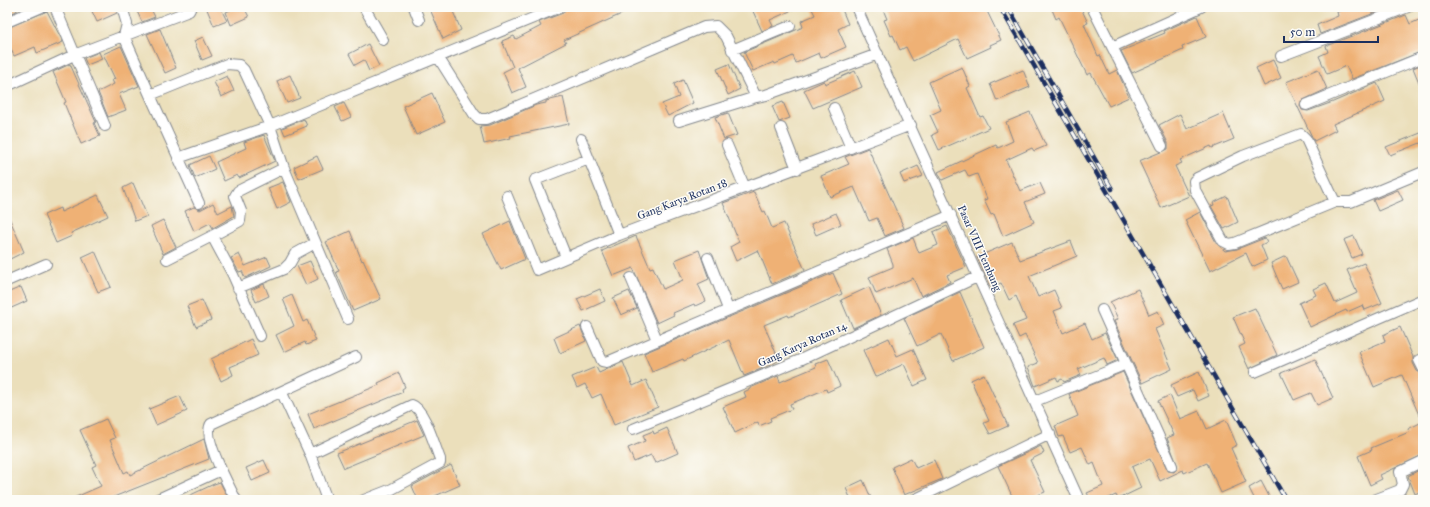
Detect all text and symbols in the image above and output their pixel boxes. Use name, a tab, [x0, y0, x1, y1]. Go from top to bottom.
scale bar	[1284, 18, 1378, 44]
text: 50 m	[1290, 25, 1315, 39]
street label: Gang Karya Rotan 18	[635, 176, 729, 223]
street label: Pasar VIII Tembung	[955, 203, 1005, 294]
street label: Gang Karya Rotan 14	[756, 319, 849, 370]

